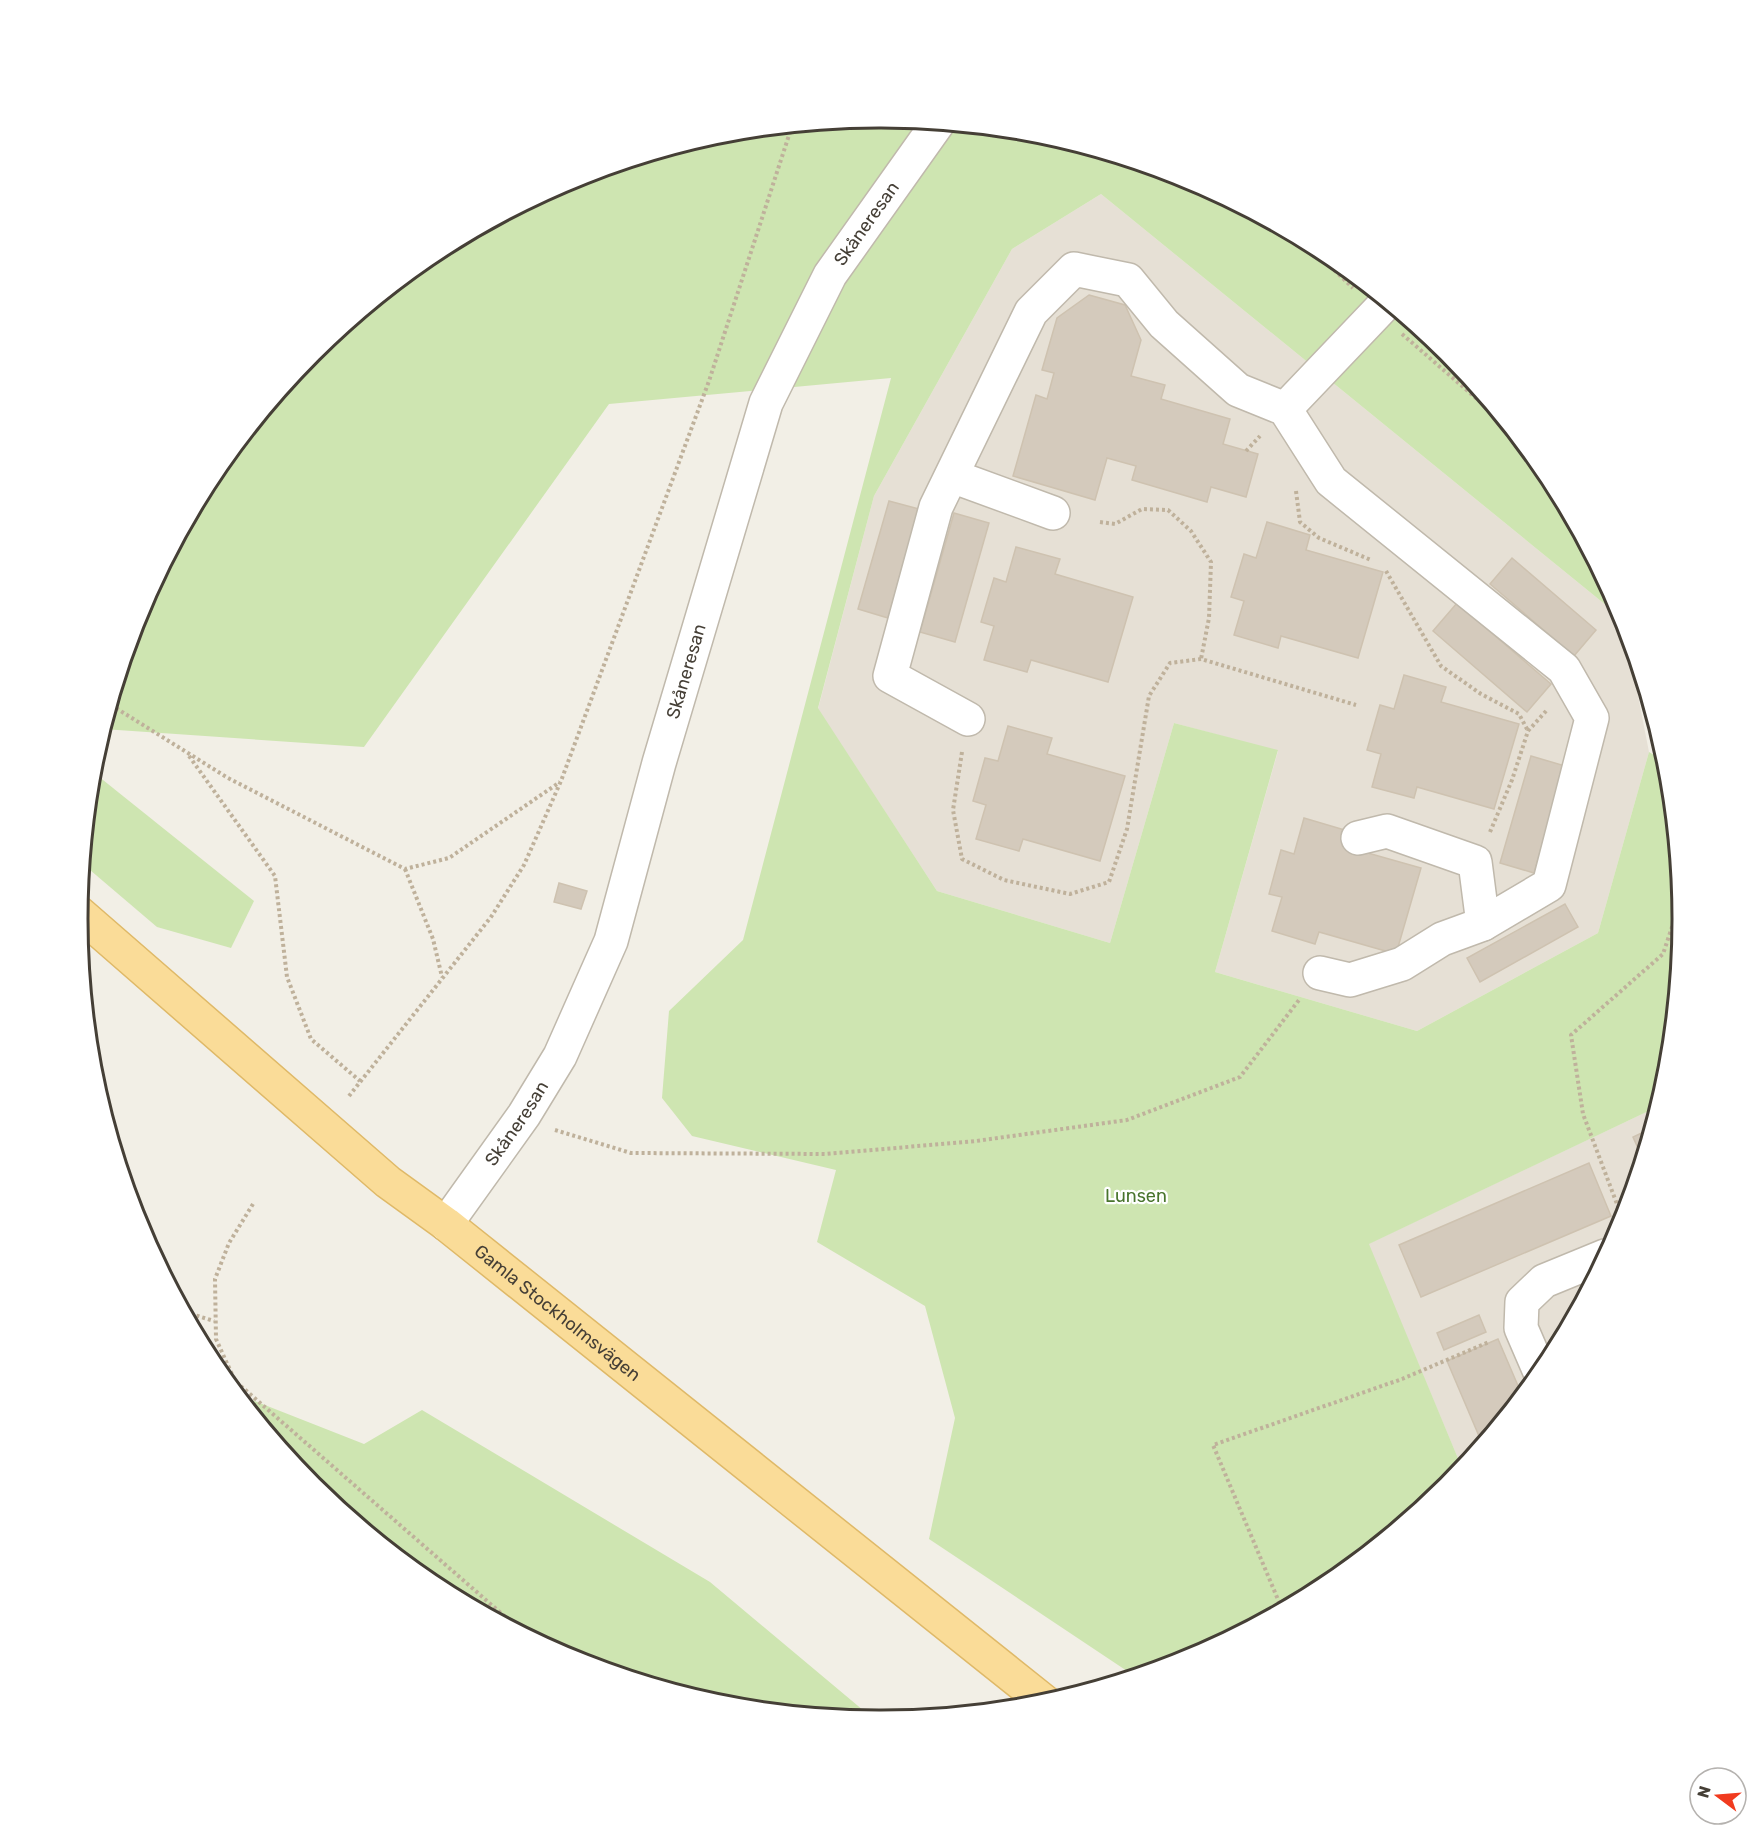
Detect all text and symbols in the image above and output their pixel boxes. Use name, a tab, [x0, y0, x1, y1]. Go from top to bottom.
street label: Skåneresan	[829, 177, 904, 270]
street label: Skåneresan	[662, 621, 711, 721]
street label: Skåneresan	[480, 1077, 553, 1170]
park label: Lunsen	[1105, 1185, 1167, 1207]
street label: Gamla Stockholmsvägen	[470, 1240, 645, 1386]
north arrow	[1688, 1766, 1748, 1826]
text: N	[1693, 1784, 1715, 1800]

